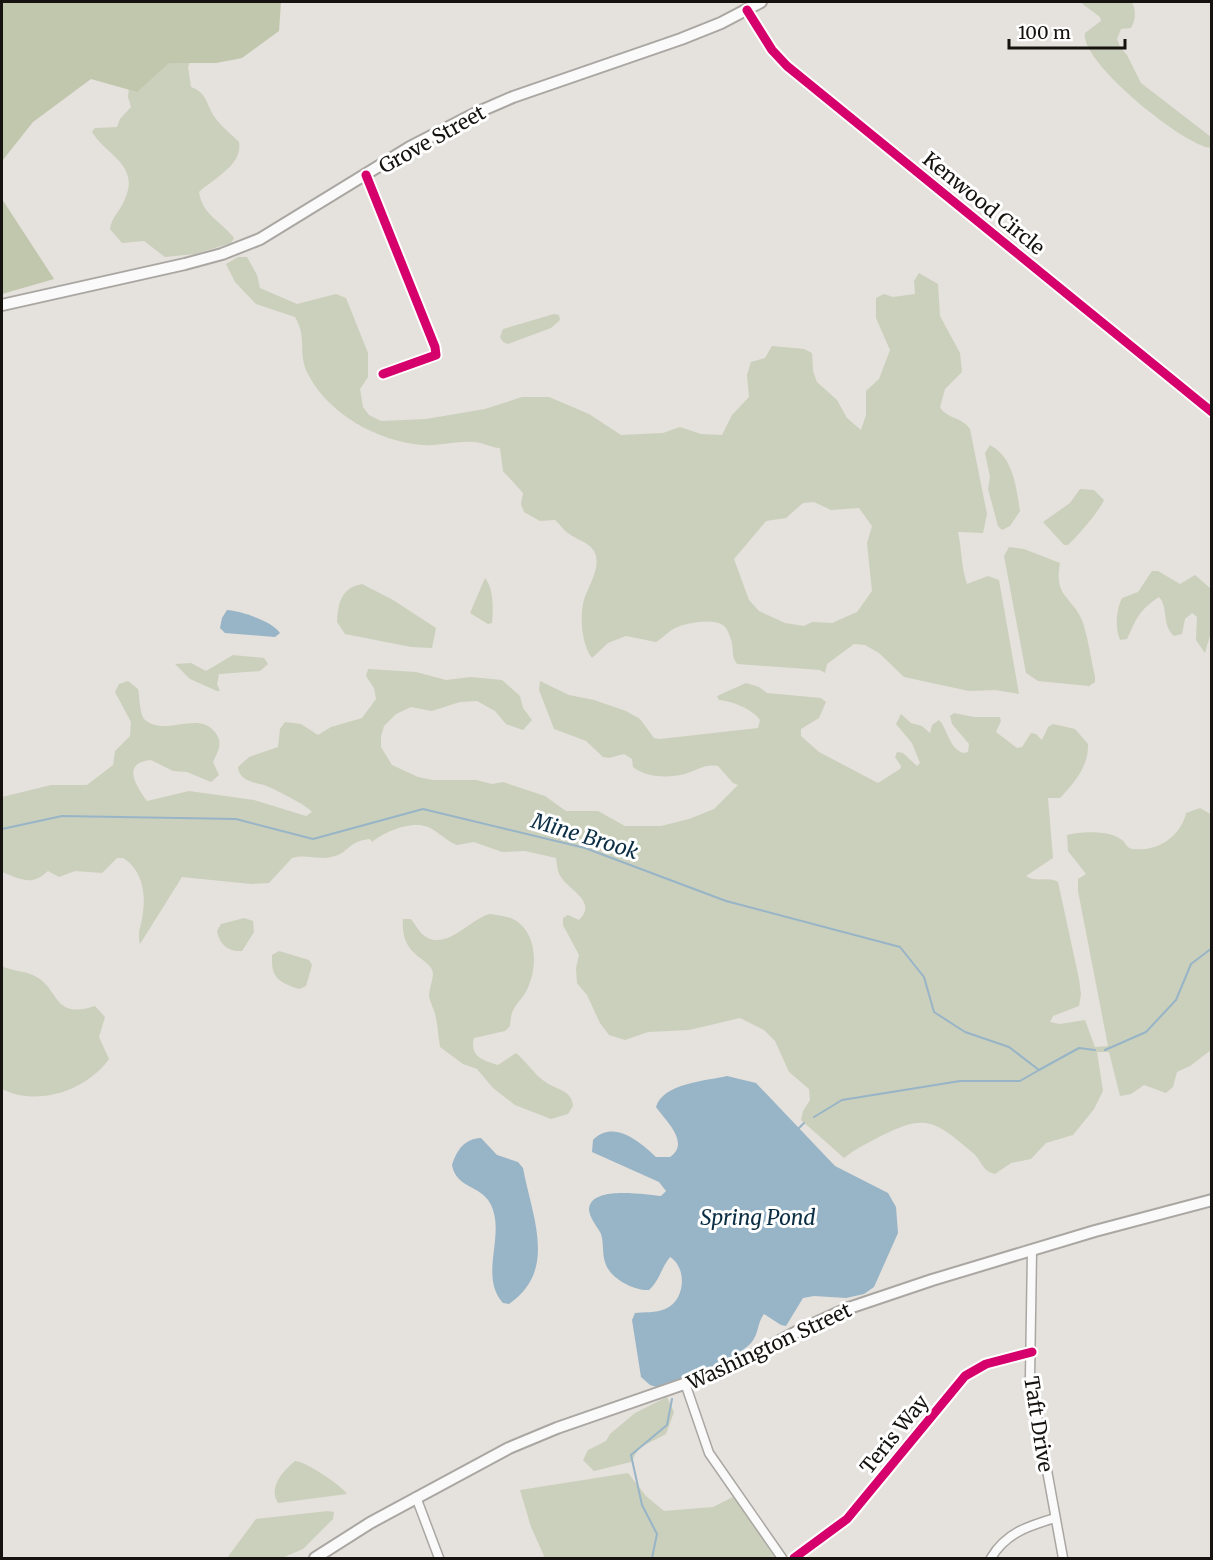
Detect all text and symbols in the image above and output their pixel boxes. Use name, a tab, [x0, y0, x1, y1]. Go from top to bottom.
scale bar	[1009, 12, 1124, 50]
text: 100 m	[1018, 21, 1071, 44]
street label: Grove Street	[374, 99, 490, 178]
street label: Kenwood Circle	[918, 146, 1050, 260]
water label: Mine Brook	[528, 807, 642, 865]
water label: Spring Pond	[700, 1204, 816, 1231]
street label: Washington Street	[682, 1297, 855, 1396]
street label: Taft Drive	[1019, 1374, 1059, 1474]
street label: Teris Way	[854, 1389, 934, 1479]

